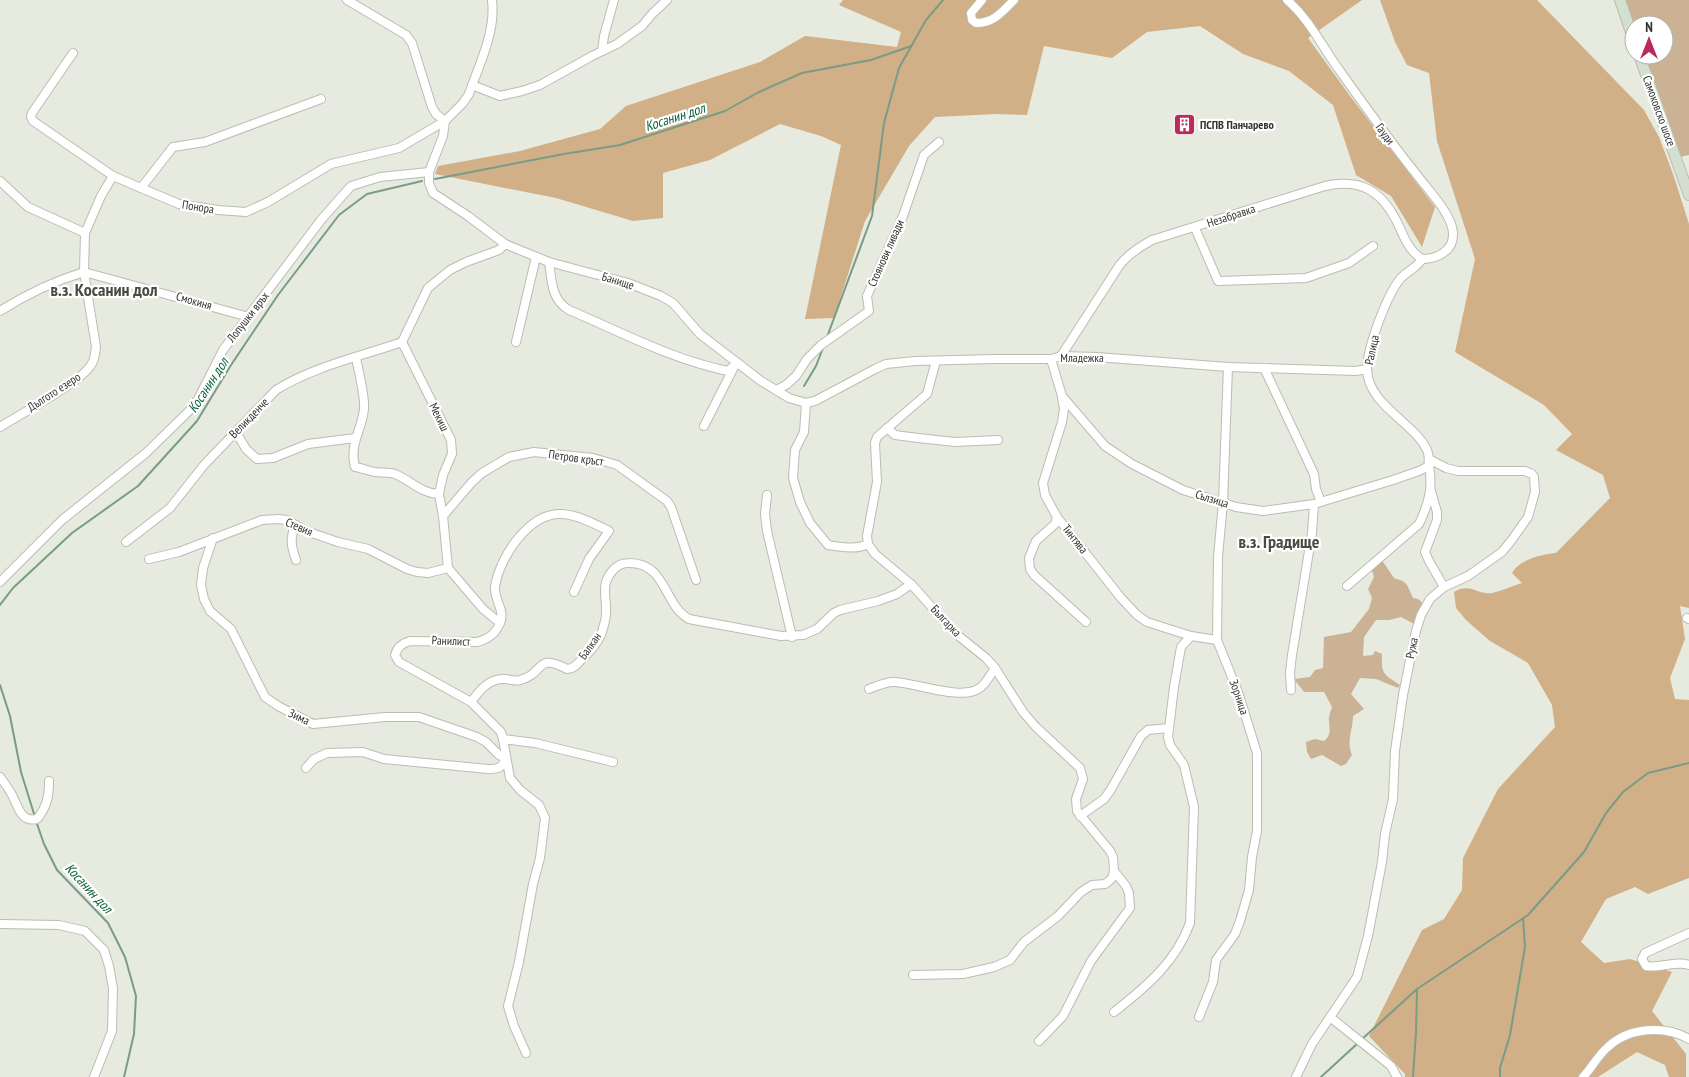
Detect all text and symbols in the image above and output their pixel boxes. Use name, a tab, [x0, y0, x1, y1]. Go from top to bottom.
north arrow	[1624, 15, 1674, 65]
text: N	[1645, 18, 1653, 36]
street label: Самоковско шосе	[1640, 73, 1679, 148]
water label: Косанин дол	[643, 98, 709, 135]
building icon: ПСПВ Панчарево	[1172, 113, 1196, 137]
place label: ПСПВ Панчарево	[1200, 117, 1274, 132]
street label: Гауди	[1373, 120, 1398, 147]
street label: Понора	[181, 197, 215, 216]
street label: Незабравка	[1205, 201, 1257, 230]
street label: Стоянови ливади	[864, 217, 907, 289]
street label: Банище	[600, 269, 636, 293]
district label: в.з. Косанин дол	[50, 278, 158, 301]
street label: Смокиня	[174, 288, 214, 313]
street label: Лопушки връх	[223, 288, 272, 346]
street label: Ралица	[1361, 333, 1382, 366]
street label: Младежка	[1060, 350, 1104, 365]
water label: Косанин дол	[184, 353, 233, 416]
street label: Дългото езеро	[24, 369, 83, 414]
street label: Великденче	[226, 394, 272, 441]
street label: Мекиш	[426, 400, 453, 433]
street label: Петров кръст	[548, 446, 605, 469]
street label: Сълзица	[1194, 486, 1231, 511]
street label: Стевия	[283, 514, 315, 539]
street label: Тинтява	[1059, 521, 1092, 556]
district label: в.з. Градище	[1238, 530, 1320, 553]
street label: Българка	[928, 602, 965, 640]
street label: Балкан	[575, 629, 604, 662]
street label: Ранилист	[431, 632, 471, 649]
street label: Ружа	[1402, 636, 1421, 660]
street label: Зорница	[1226, 677, 1253, 717]
street label: Зима	[286, 705, 312, 728]
water label: Косанин дол	[61, 859, 118, 918]

